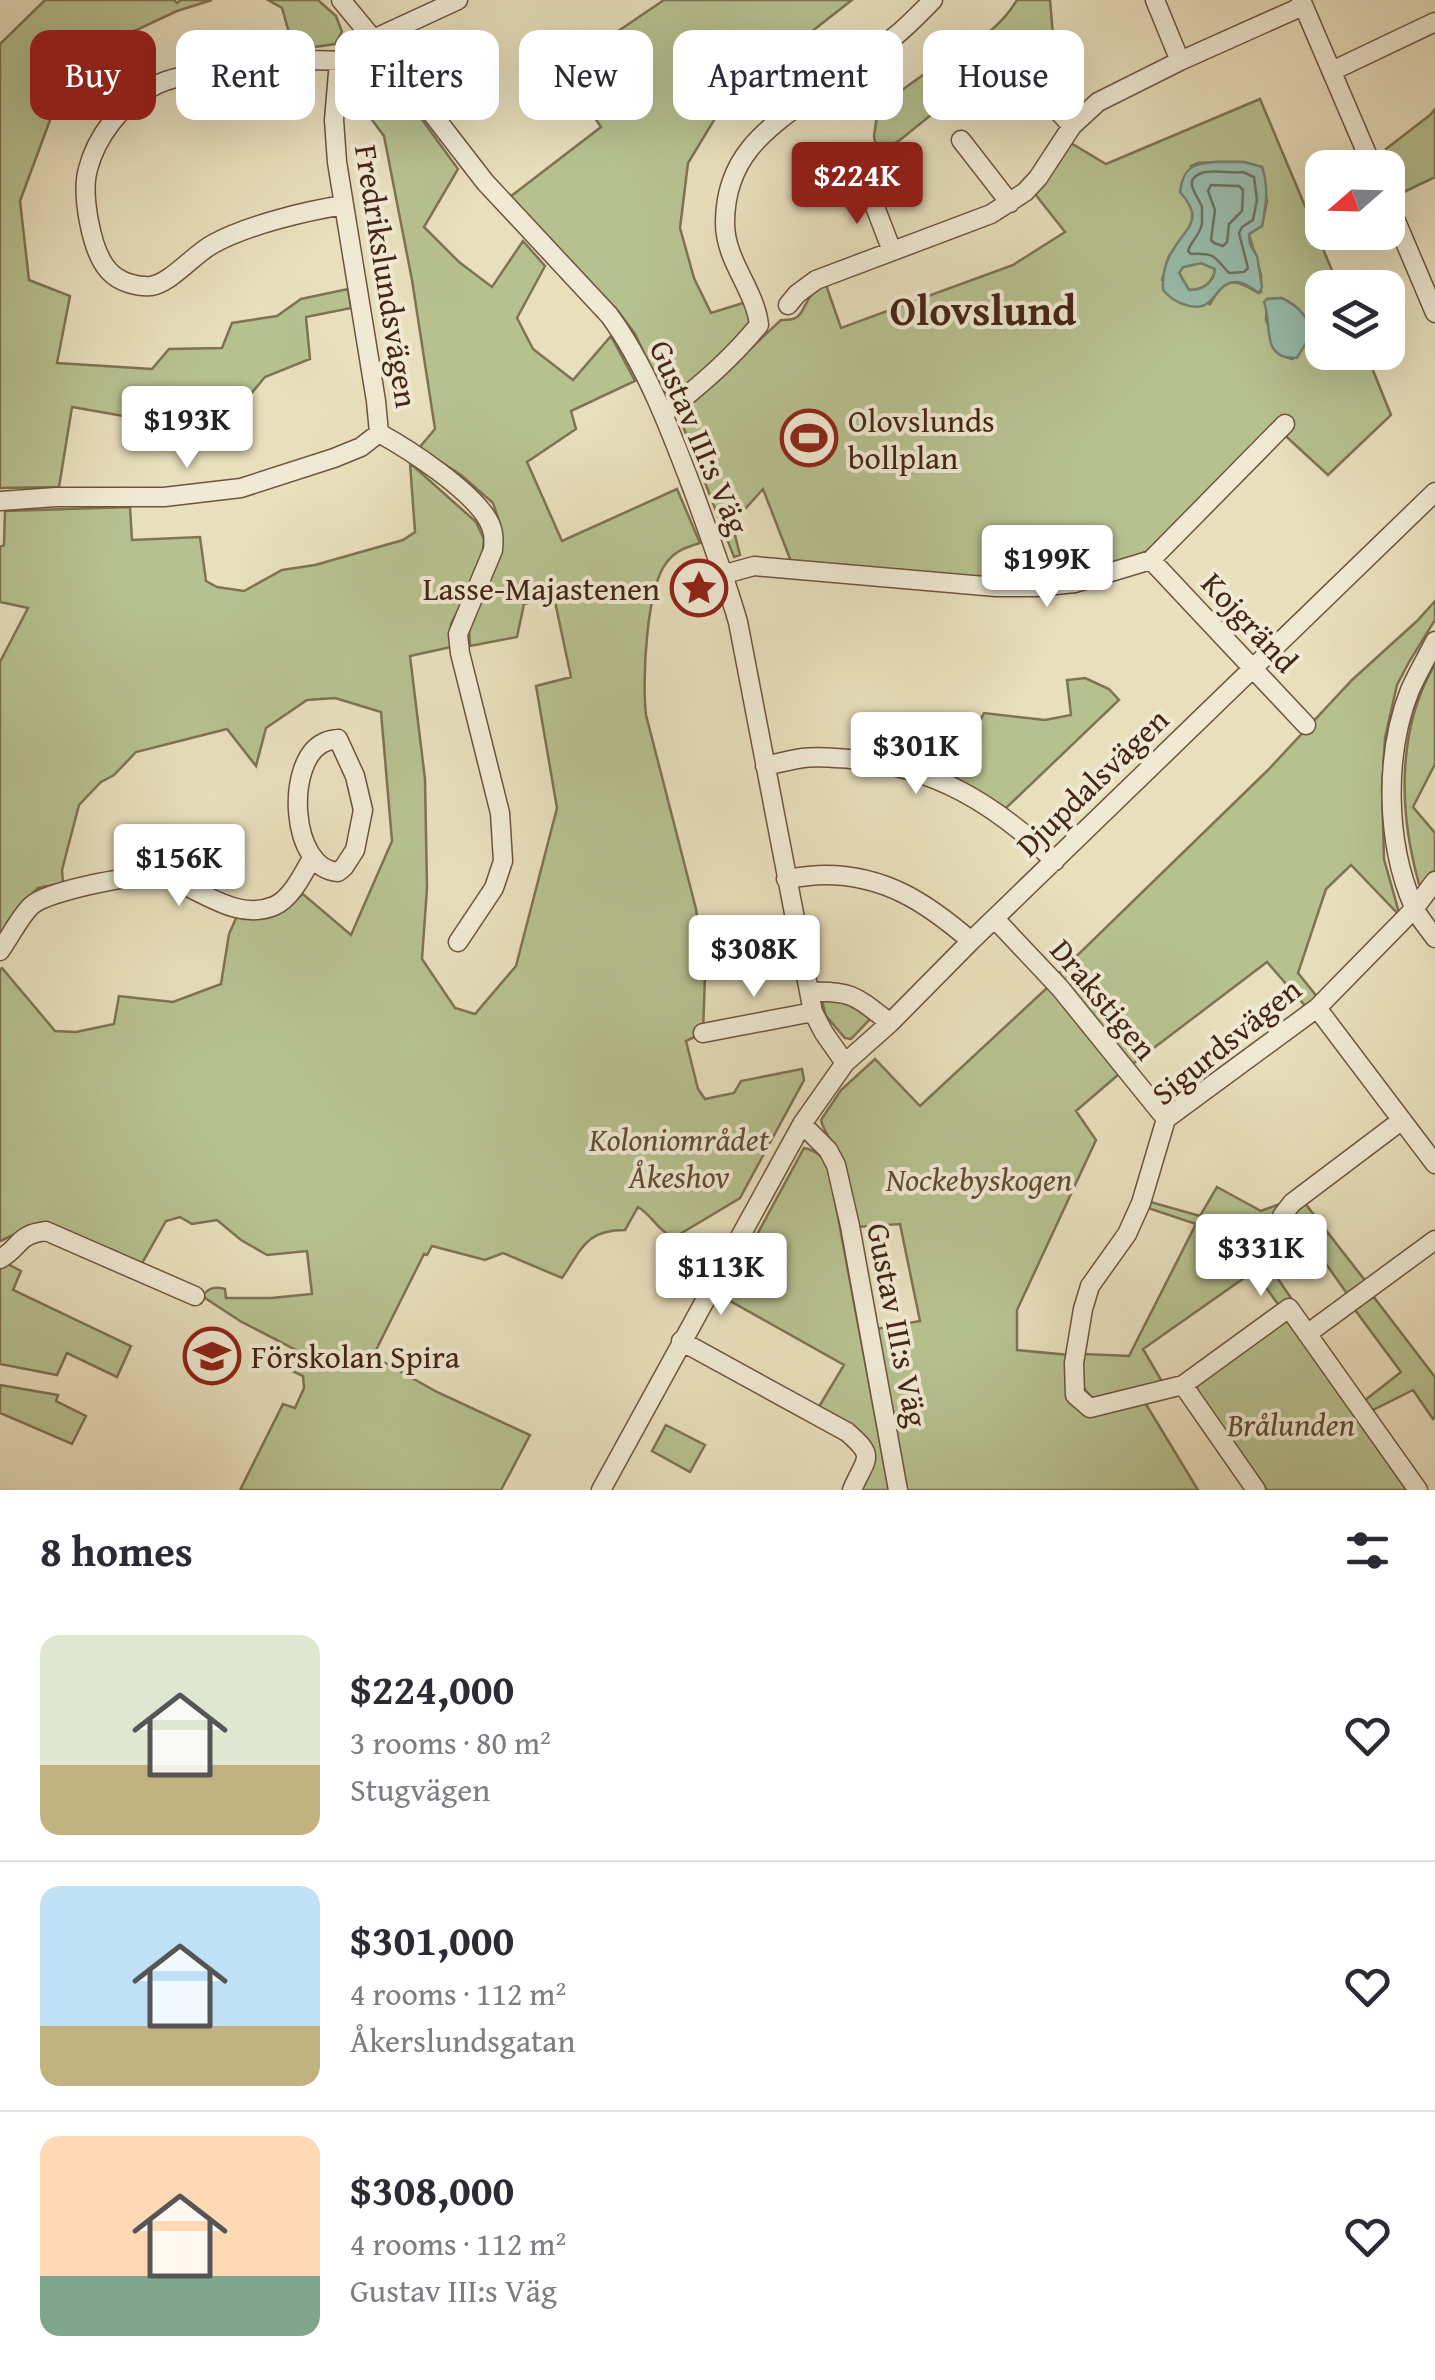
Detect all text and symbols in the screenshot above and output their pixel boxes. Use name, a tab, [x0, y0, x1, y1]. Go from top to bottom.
chip: Buy	[30, 30, 156, 120]
chip: Rent	[176, 30, 315, 120]
chip: Filters	[335, 30, 499, 120]
chip: New	[519, 30, 653, 120]
chip: Apartment	[673, 30, 903, 120]
chip: House	[923, 30, 1084, 120]
street label: Fredrikslundsvägen	[343, 141, 431, 411]
pin: $224K	[787, 142, 927, 227]
north arrow	[1305, 150, 1405, 250]
map controls	[1305, 150, 1405, 370]
text: $224K	[814, 151, 900, 198]
button: layers	[1305, 270, 1405, 370]
district label: Olovslund	[890, 279, 1077, 340]
street label: Gustav III:s Väg	[638, 333, 762, 541]
pin: $193K	[117, 386, 257, 471]
text: $193K	[144, 395, 230, 442]
place label: Olovslunds bollplan	[848, 397, 995, 481]
sports icon: Olovslunds bollplan	[779, 408, 839, 468]
pin: $199K	[977, 525, 1117, 610]
text: $199K	[1004, 534, 1090, 581]
place icon: Lasse-Majastenen	[669, 558, 729, 618]
street label: Kojgränd	[1191, 561, 1309, 683]
place label: Lasse-Majastenen	[423, 565, 660, 612]
street label: Djupdalsvägen	[1005, 697, 1179, 867]
pin: $301K	[846, 712, 986, 797]
text: $301K	[873, 721, 959, 768]
pin: $156K	[109, 824, 249, 909]
text: $156K	[136, 833, 222, 880]
pin: $308K	[684, 915, 824, 1000]
text: $308K	[711, 924, 797, 971]
street label: Drakstigen	[1039, 928, 1169, 1070]
street label: Sigurdsvägen	[1141, 966, 1311, 1116]
park label: Koloniområdet Åkeshov	[588, 1116, 770, 1200]
park label: Nockebyskogen	[885, 1156, 1072, 1203]
pin: $331K	[1191, 1214, 1331, 1299]
street label: Gustav III:s Väg	[855, 1219, 941, 1431]
text: $331K	[1218, 1223, 1304, 1270]
pin: $113K	[651, 1233, 791, 1318]
text: $113K	[678, 1242, 764, 1289]
school or university icon: Förskolan Spira	[182, 1326, 242, 1386]
place label: Förskolan Spira	[251, 1333, 460, 1380]
park label: Brålunden	[1226, 1401, 1355, 1448]
text: 8 homes	[40, 1520, 193, 1581]
icon: filters	[1340, 1523, 1395, 1578]
text: $224,000	[350, 1658, 514, 1719]
icon: home	[120, 1675, 240, 1795]
icon: heart	[1340, 1708, 1395, 1763]
text: 3 rooms · 80 m²	[350, 1719, 551, 1766]
text: Stugvägen	[350, 1766, 490, 1813]
text: $301,000	[350, 1909, 514, 1970]
icon: home	[120, 1926, 240, 2046]
icon: heart	[1340, 1959, 1395, 2014]
text: 4 rooms · 112 m²	[350, 1970, 566, 2017]
text: Åkerslundsgatan	[350, 2017, 575, 2064]
text: $308,000	[350, 2159, 514, 2220]
icon: home	[120, 2176, 240, 2296]
icon: heart	[1340, 2209, 1395, 2264]
text: 4 rooms · 112 m²	[350, 2220, 566, 2267]
text: Gustav III:s Väg	[350, 2267, 557, 2314]

